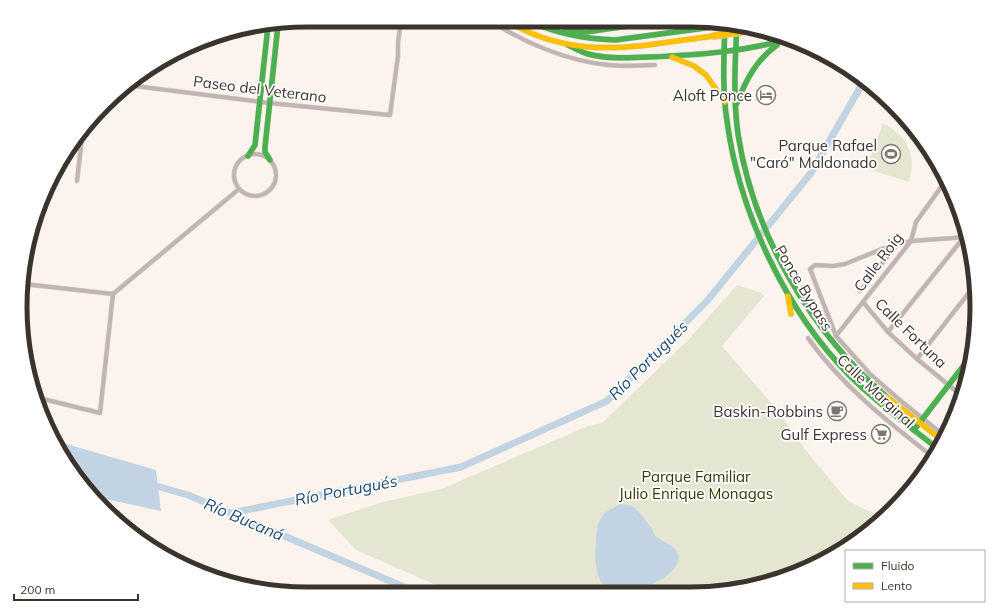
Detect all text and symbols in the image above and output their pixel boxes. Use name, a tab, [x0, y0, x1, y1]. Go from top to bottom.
street label: Paseo del Veterano	[192, 71, 328, 107]
hotel icon: Aloft Ponce	[755, 84, 777, 106]
place label: Aloft Ponce	[673, 86, 752, 105]
place label: Parque Rafael "Caró" Maldonado	[750, 136, 877, 172]
sports icon: Parque Rafael "Caró" Maldonado	[880, 143, 902, 165]
street label: Calle Roig	[849, 228, 907, 296]
street label: Ponce Bypass	[771, 241, 837, 335]
street label: Calle Fortuna	[871, 294, 951, 372]
water label: Río Portugués	[604, 316, 692, 404]
street label: Calle Marginal	[833, 350, 919, 432]
cafe icon: Baskin-Robbins	[826, 400, 848, 422]
place label: Baskin-Robbins	[713, 402, 823, 421]
supermarket icon: Gulf Express	[870, 423, 892, 445]
place label: Gulf Express	[781, 425, 867, 444]
park label: Parque Familiar Julio Enrique Monagas	[619, 467, 773, 503]
water label: Río Portugués	[293, 470, 399, 510]
water label: Río Bucaná	[201, 493, 287, 545]
legend	[845, 550, 985, 602]
text: Fluido	[881, 558, 915, 573]
scale bar	[14, 576, 138, 602]
text: Lento	[881, 578, 912, 593]
text: 200 m	[20, 582, 55, 597]

